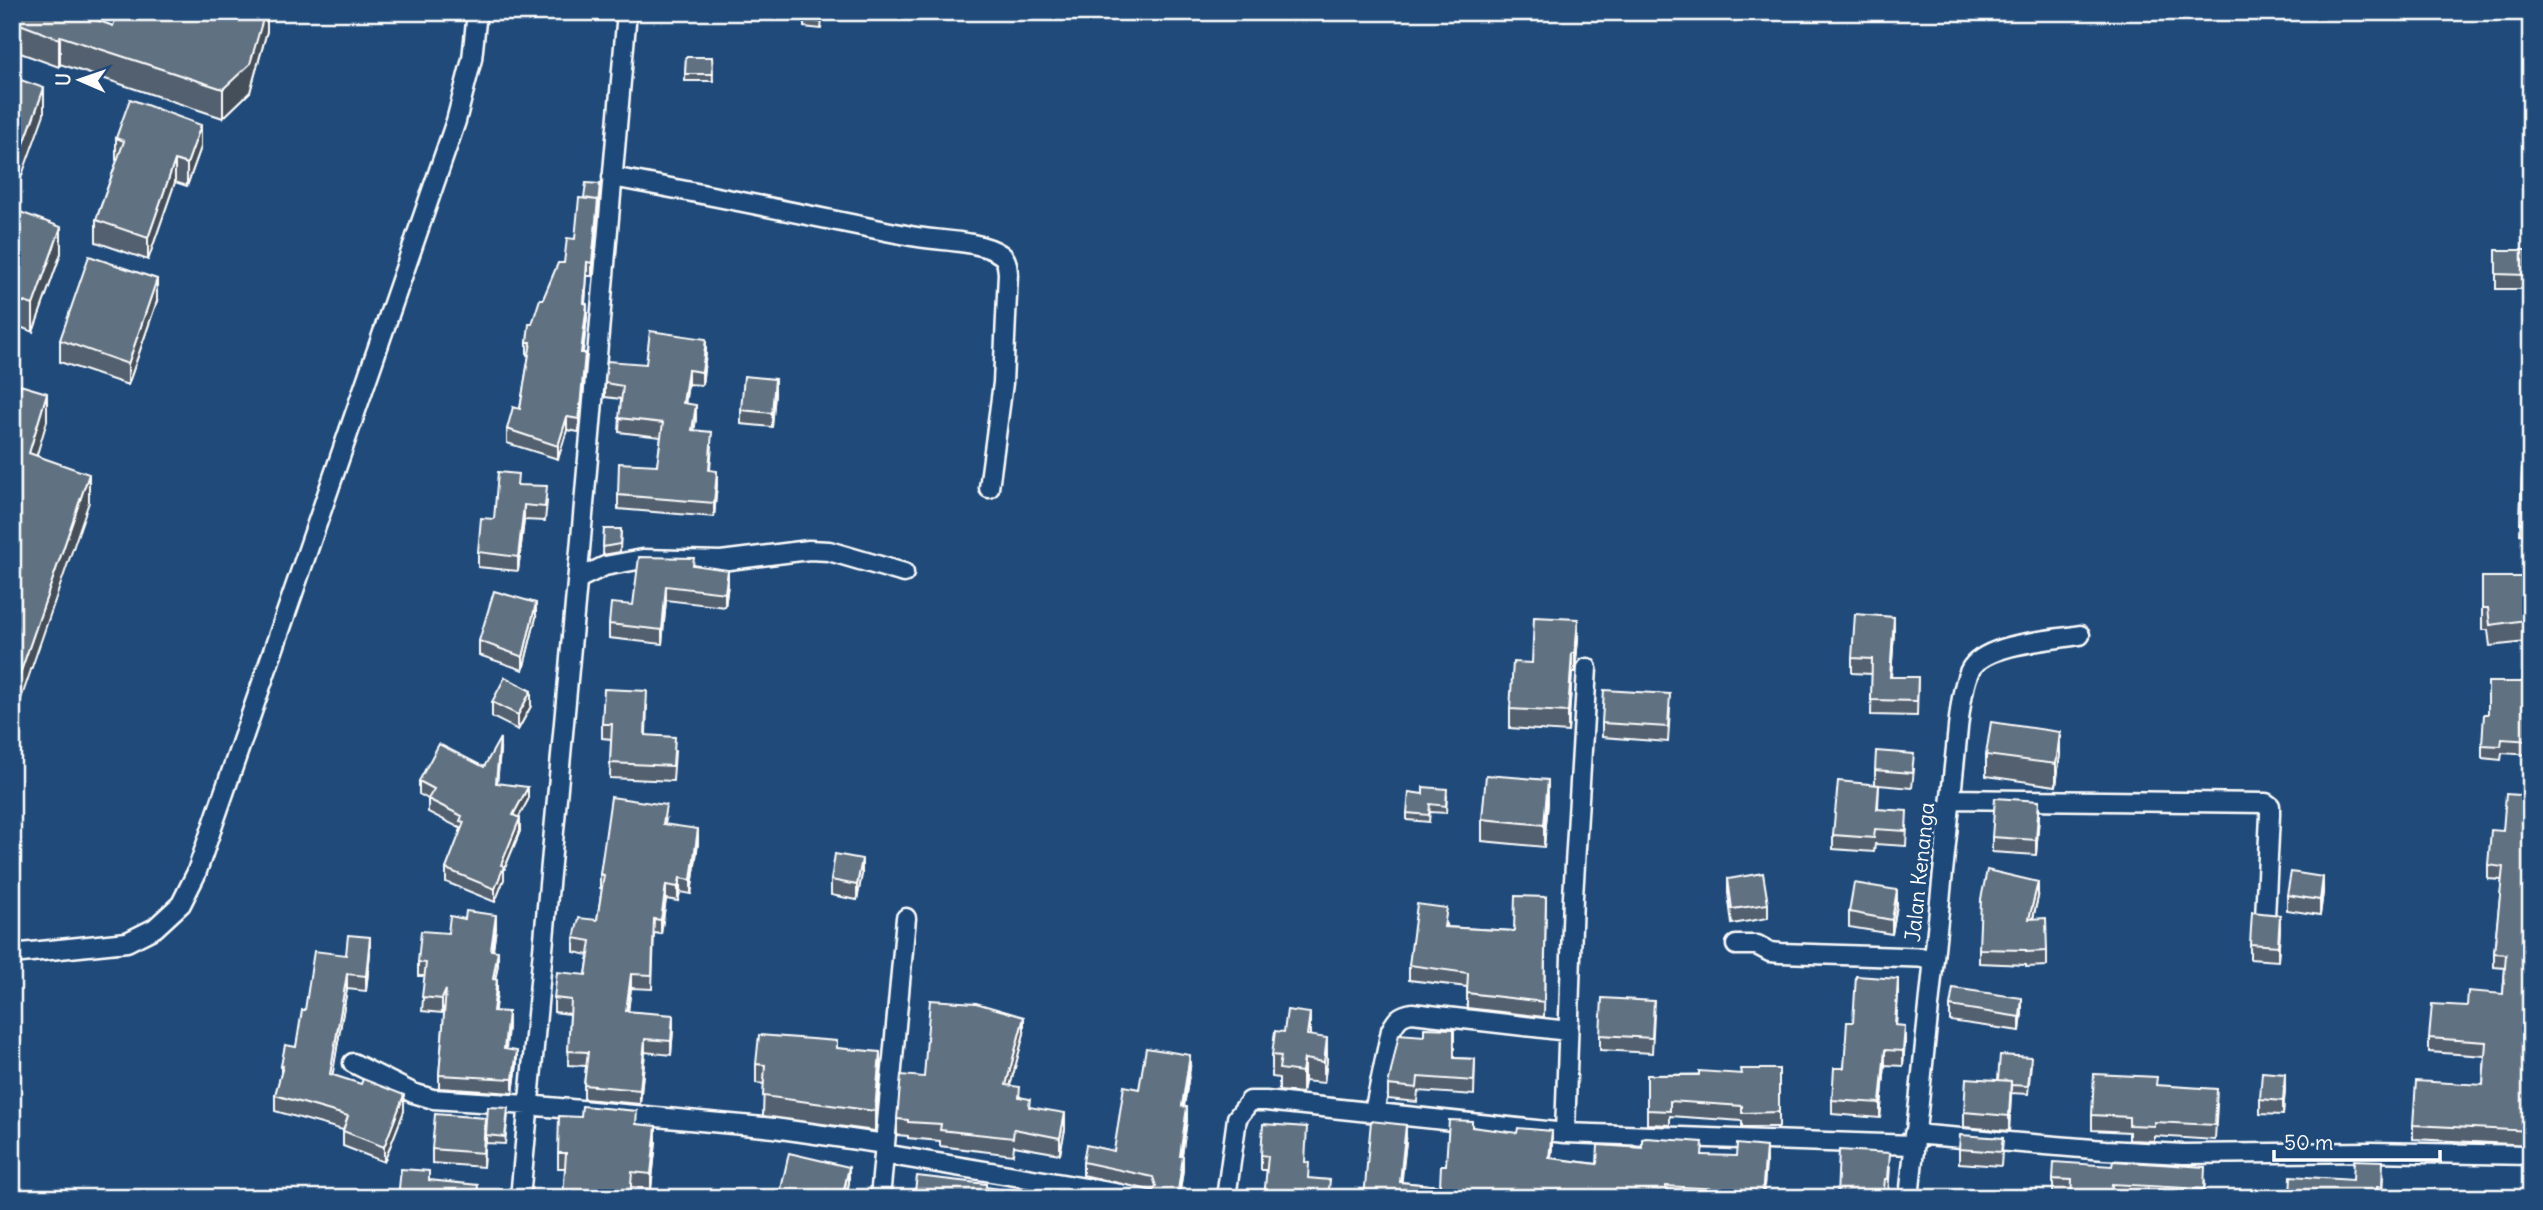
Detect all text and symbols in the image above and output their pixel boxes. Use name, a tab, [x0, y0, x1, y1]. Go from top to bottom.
north arrow	[46, 46, 116, 116]
text: U	[51, 72, 75, 86]
street label: Jalan Kenanga	[1899, 801, 1940, 943]
scale bar	[2274, 1119, 2440, 1163]
text: 50 m	[2284, 1129, 2333, 1156]

